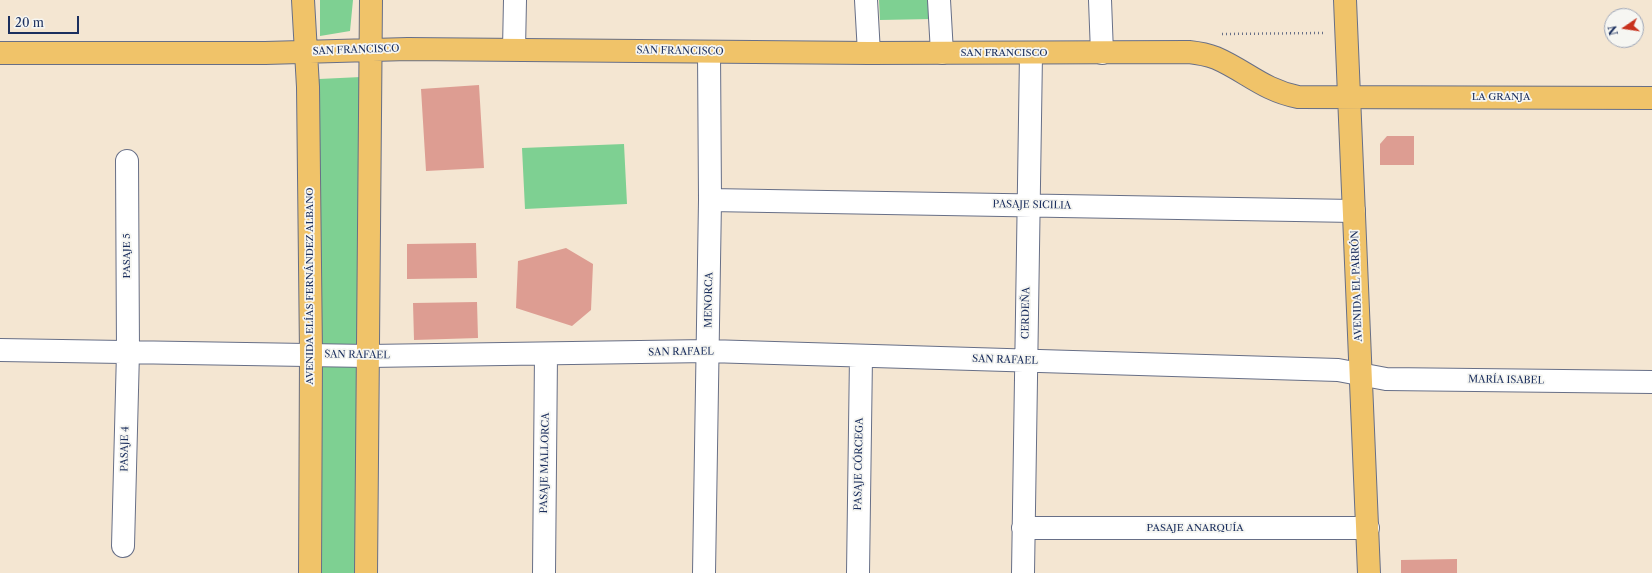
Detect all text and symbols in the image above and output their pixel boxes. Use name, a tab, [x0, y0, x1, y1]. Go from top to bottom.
scale bar	[10, 8, 81, 34]
north arrow	[1604, 8, 1644, 48]
text: 20 m	[15, 15, 44, 30]
text: N	[1605, 24, 1621, 37]
street label: SAN FRANCISCO	[312, 42, 400, 58]
street label: SAN FRANCISCO	[636, 44, 724, 58]
street label: SAN FRANCISCO	[961, 47, 1047, 59]
street label: LA GRANJA	[1472, 91, 1530, 103]
street label: AVENIDA ELÍAS FERNÁNDEZ ALBANO	[304, 187, 316, 385]
street label: PASAJE SICILIA	[993, 198, 1071, 212]
street label: AVENIDA EL PARRÓN	[1349, 230, 1365, 342]
street label: PASAJE 5	[121, 233, 133, 279]
street label: MENORCA	[703, 272, 715, 328]
street label: CERDEÑA	[1020, 287, 1032, 339]
street label: SAN RAFAEL	[648, 345, 714, 359]
street label: SAN RAFAEL	[324, 348, 390, 362]
street label: SAN RAFAEL	[972, 353, 1038, 367]
street label: MARÍA ISABEL	[1468, 373, 1544, 387]
street label: PASAJE MALLORCA	[538, 412, 552, 514]
street label: PASAJE CÓRCEGA	[852, 417, 866, 511]
street label: PASAJE 4	[119, 426, 131, 472]
street label: PASAJE ANARQUÍA	[1146, 522, 1244, 534]

